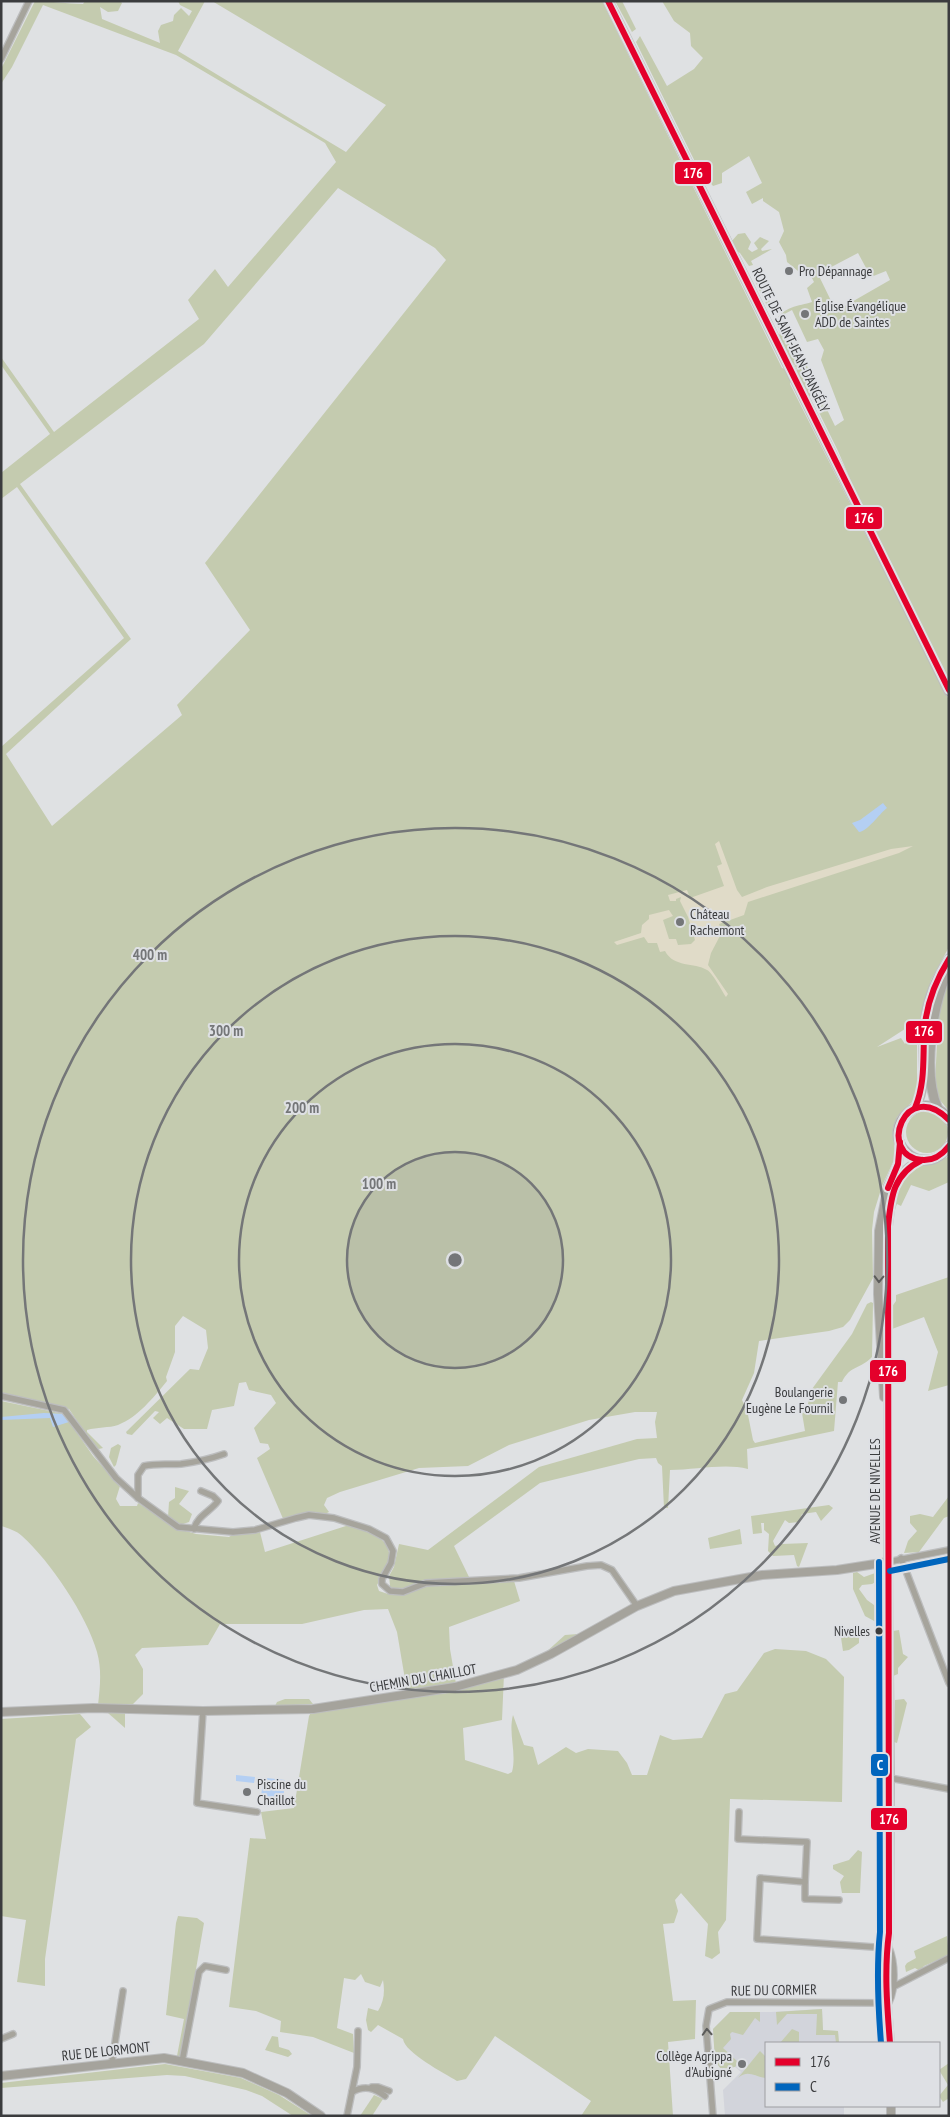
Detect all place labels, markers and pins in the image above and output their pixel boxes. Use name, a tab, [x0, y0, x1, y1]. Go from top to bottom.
place label: Pro Dépannage	[799, 262, 873, 280]
marker: Pro Dépannage	[783, 265, 795, 277]
place label: Église Évangélique ADD de Saintes	[815, 297, 906, 331]
marker: Église Évangélique ADD de Saintes	[799, 308, 811, 320]
place label: Château Rachemont	[690, 905, 745, 939]
marker: Château Rachemont	[674, 916, 686, 928]
centre of rings	[446, 1251, 464, 1269]
place label: Boulangerie Eugène Le Fournil	[746, 1383, 834, 1417]
marker: Boulangerie Eugène Le Fournil	[837, 1394, 849, 1406]
place label: Nivelles	[834, 1623, 870, 1640]
marker: Nivelles	[874, 1626, 884, 1636]
place label: Piscine du Chaillot	[257, 1775, 306, 1809]
marker: Piscine du Chaillot	[241, 1786, 253, 1798]
place label: Collège Agrippa d'Aubigné	[656, 2047, 732, 2081]
marker: Collège Agrippa d'Aubigné	[736, 2058, 748, 2070]

